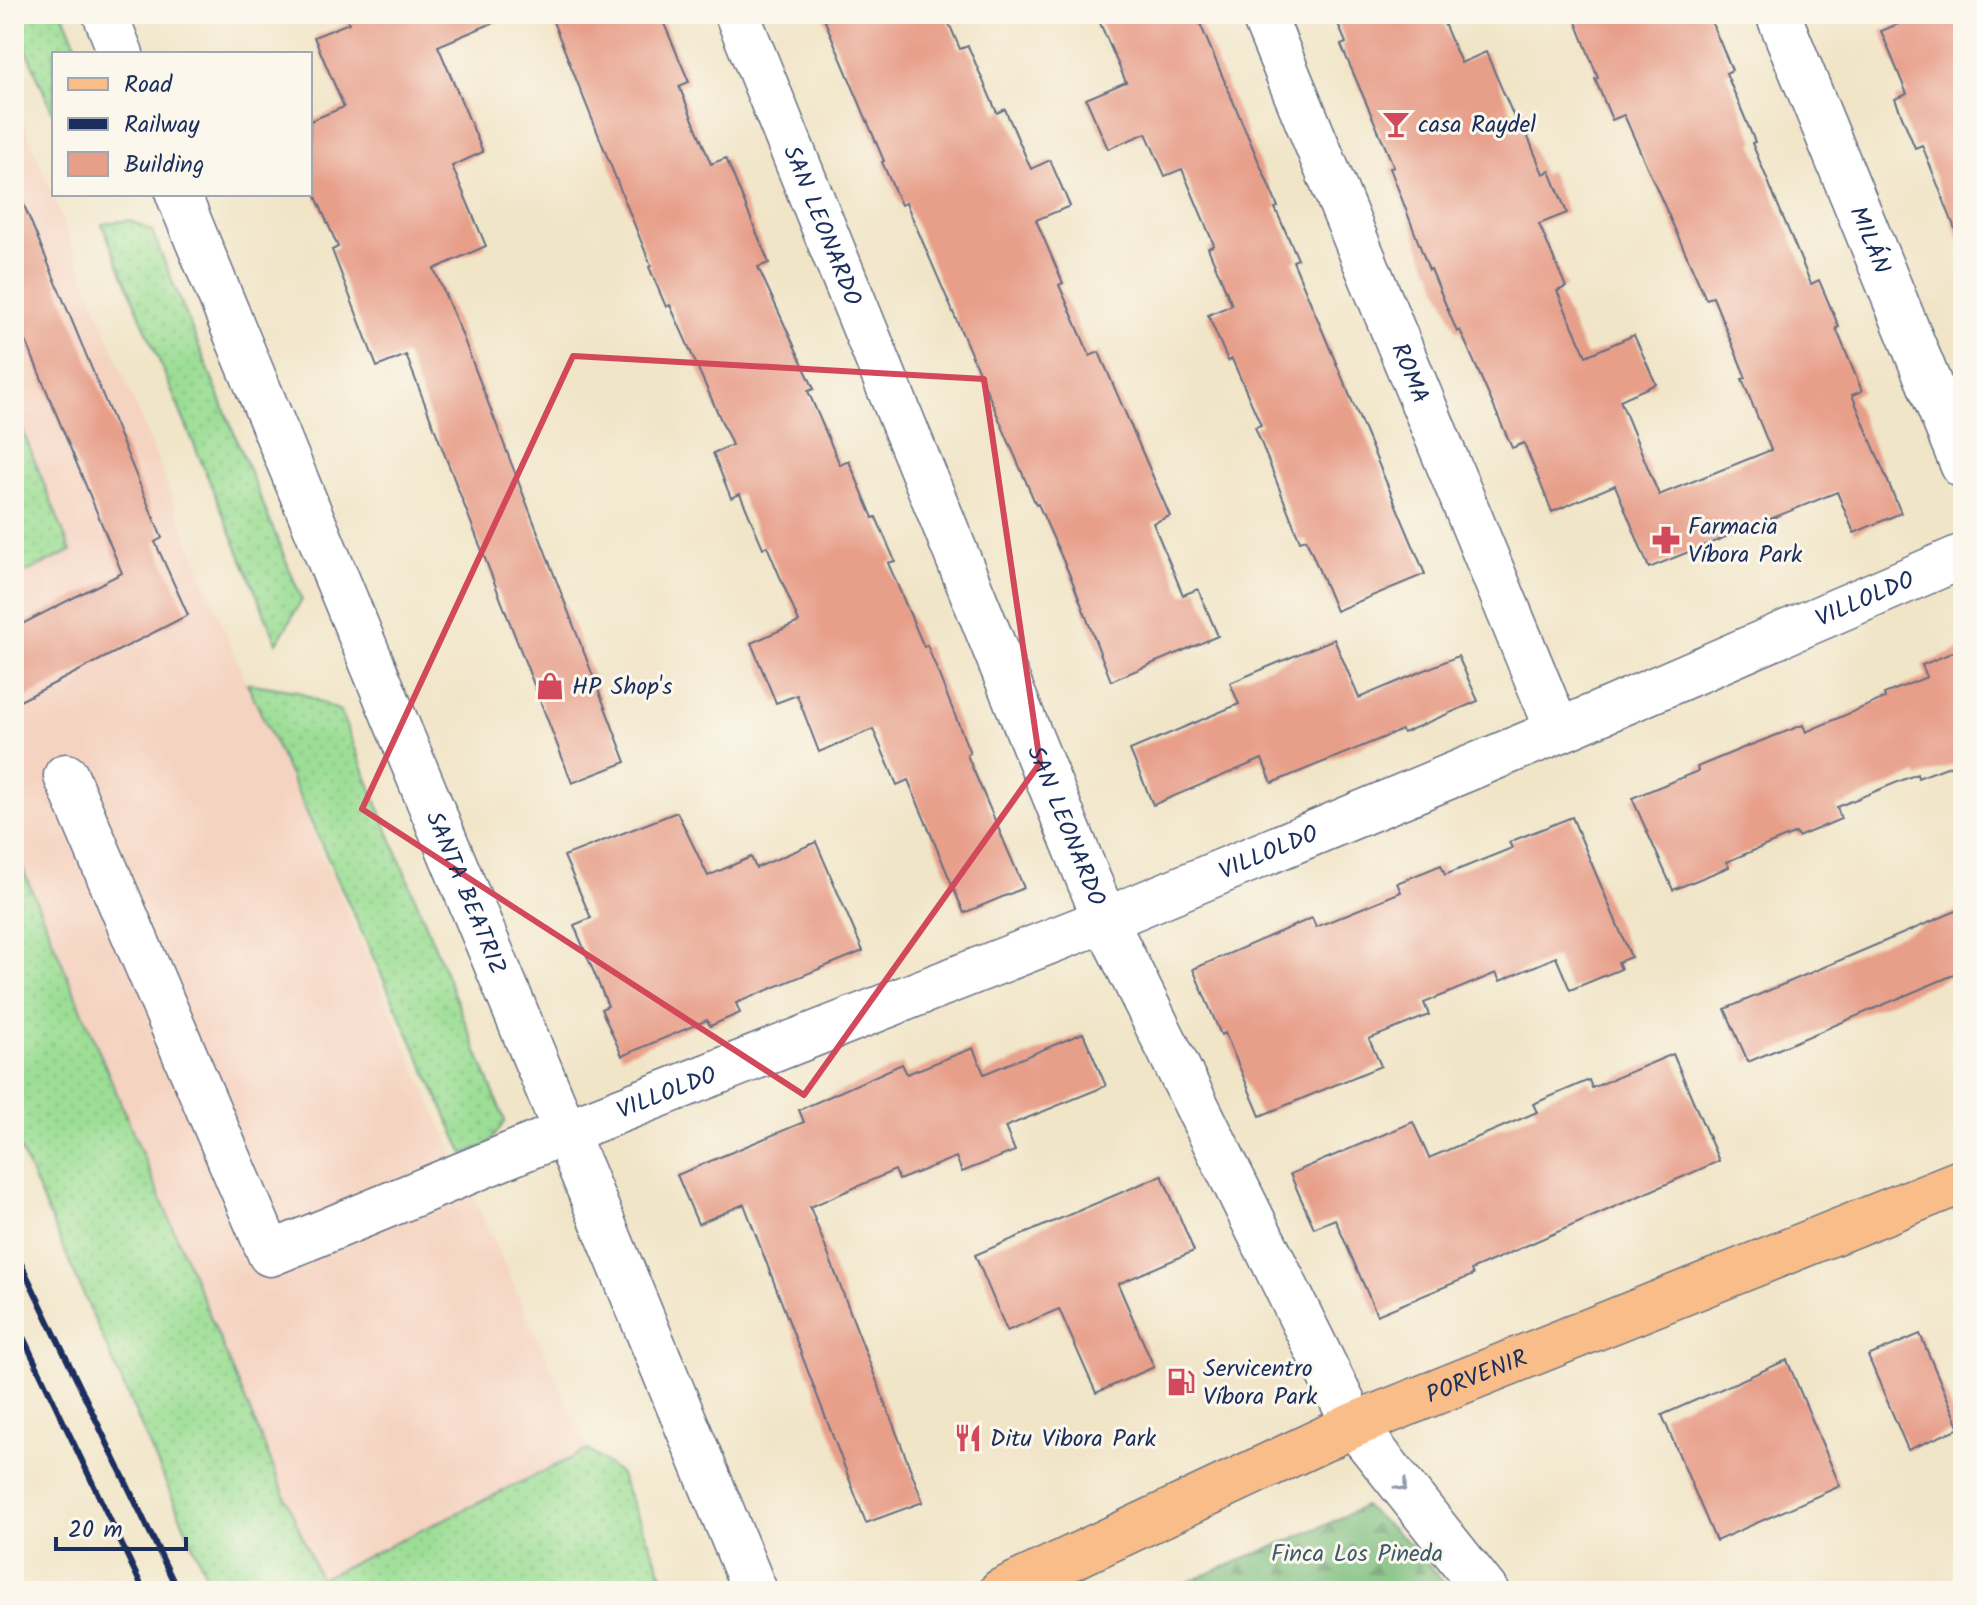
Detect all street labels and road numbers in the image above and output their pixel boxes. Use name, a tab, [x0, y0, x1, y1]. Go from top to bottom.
street label: SAN LEONARDO	[771, 140, 872, 312]
street label: MILÁN	[1838, 200, 1900, 280]
street label: ROMA	[1379, 337, 1439, 410]
street label: VILLOLDO	[1810, 561, 1921, 639]
street label: SAN LEONARDO	[1015, 740, 1115, 913]
street label: SANTA BEATRIZ	[414, 806, 516, 981]
street label: VILLOLDO	[1213, 815, 1325, 891]
street label: VILLOLDO	[611, 1056, 723, 1131]
street label: PORVENIR	[1420, 1339, 1534, 1415]

